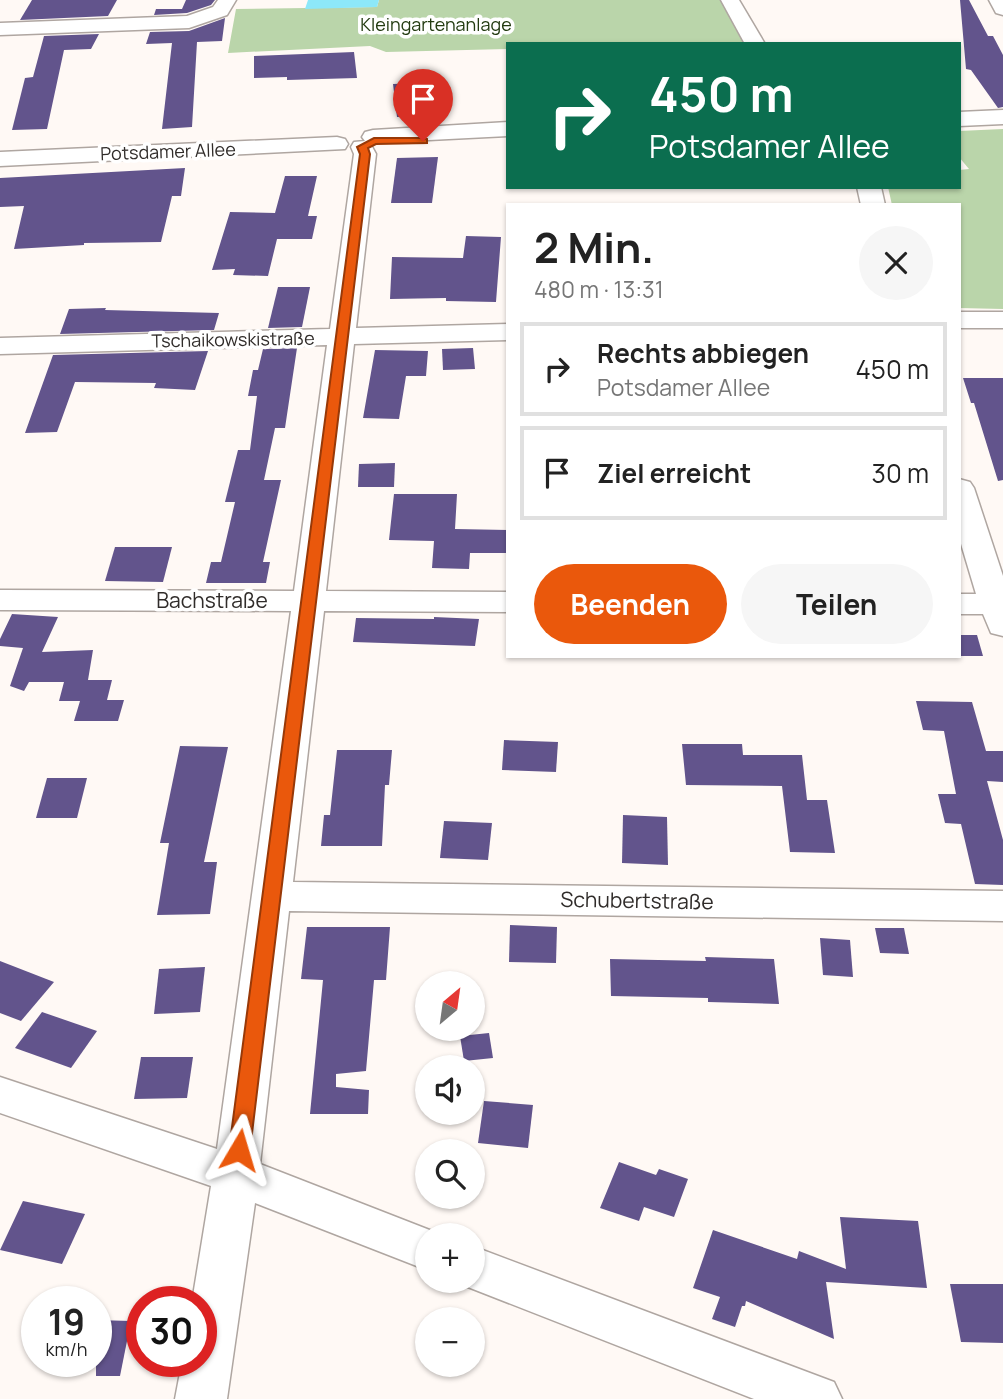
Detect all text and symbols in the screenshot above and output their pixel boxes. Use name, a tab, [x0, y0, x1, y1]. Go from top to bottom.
park label: Kleingartenanlage	[360, 12, 512, 36]
text: 450 m	[649, 60, 794, 127]
pin	[393, 69, 453, 141]
icon: right	[534, 70, 625, 161]
icon: arrive	[404, 80, 442, 118]
text: Potsdamer Allee	[649, 124, 890, 168]
street label: Potsdamer Allee	[100, 137, 236, 165]
text: 2 Min.	[534, 218, 654, 276]
button: close	[859, 226, 933, 300]
text: 480 m · 13:31	[534, 273, 664, 305]
street label: Tschaikowskistraße	[151, 326, 315, 352]
text: Rechts abbiegen	[597, 335, 809, 371]
icon: right	[538, 350, 576, 388]
text: 450 m	[856, 351, 929, 387]
text: Potsdamer Allee	[597, 371, 770, 403]
icon: arrive	[538, 454, 576, 492]
text: Ziel erreicht	[597, 455, 751, 491]
text: 30 m	[872, 455, 929, 491]
button: Beenden	[534, 564, 727, 644]
button: Teilen	[741, 564, 933, 644]
street label: Bachstraße	[156, 586, 268, 614]
street label: Schubertstraße	[560, 885, 714, 915]
north arrow	[415, 971, 485, 1041]
map controls	[415, 971, 485, 1377]
button: sound	[415, 1055, 485, 1125]
position arrow	[202, 1113, 276, 1187]
button: search	[415, 1139, 485, 1209]
button: +	[415, 1223, 485, 1293]
speed limit sign: 30	[126, 1286, 217, 1377]
text: 19	[48, 1298, 85, 1346]
button: −	[415, 1307, 485, 1377]
text: km/h	[46, 1337, 87, 1361]

